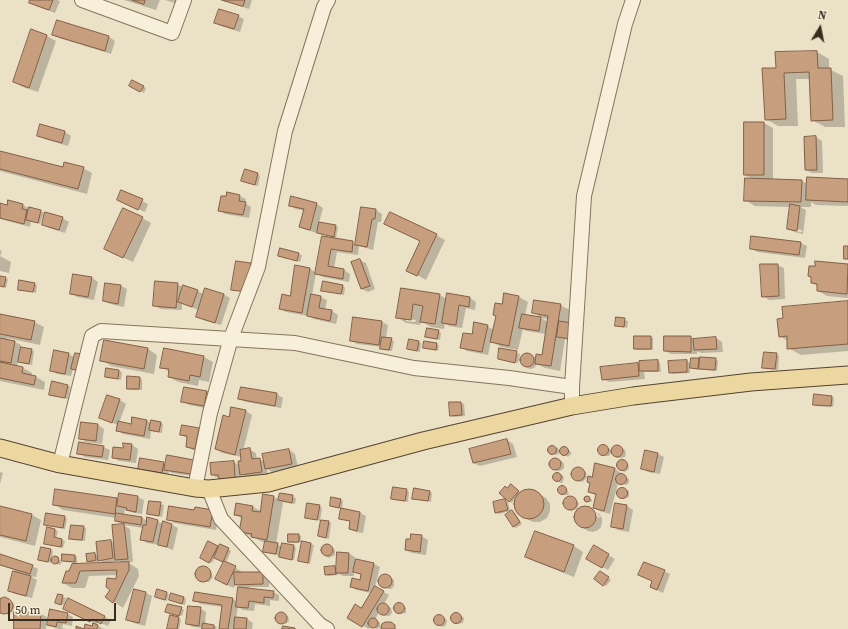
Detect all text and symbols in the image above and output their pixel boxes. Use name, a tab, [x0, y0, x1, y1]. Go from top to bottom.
north arrow	[800, 8, 840, 48]
text: N	[817, 8, 827, 24]
scale bar	[10, 595, 118, 621]
text: 50 m	[15, 602, 41, 618]

